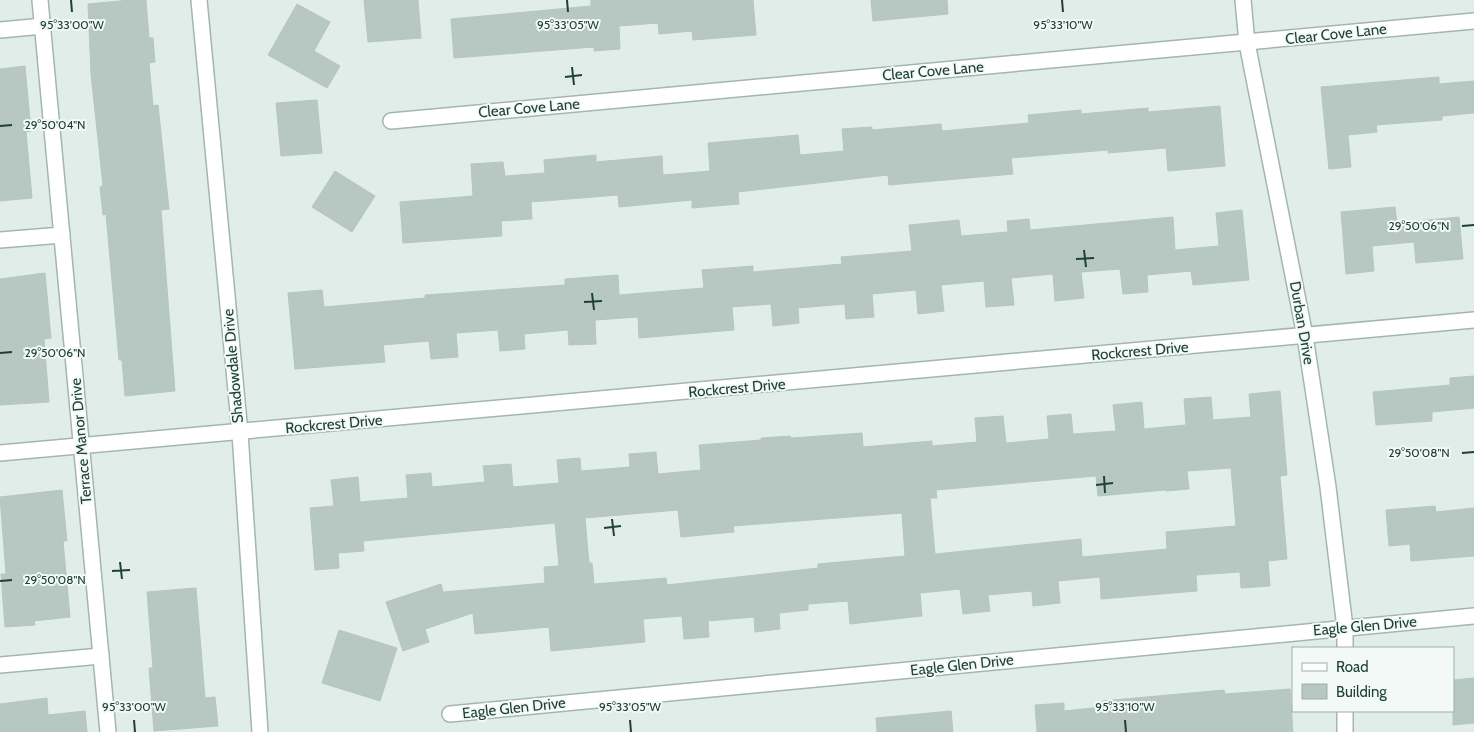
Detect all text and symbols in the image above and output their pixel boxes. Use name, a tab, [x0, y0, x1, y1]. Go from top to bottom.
text: 95°33'00"W	[40, 17, 105, 32]
text: 95°33'05"W	[537, 17, 600, 32]
text: 95°33'10"W	[1033, 17, 1093, 32]
street label: Clear Cove Lane	[1284, 20, 1388, 48]
street label: Clear Cove Lane	[881, 58, 985, 84]
street label: Clear Cove Lane	[477, 95, 581, 121]
text: 29°50'04"N	[24, 117, 86, 132]
text: 29°50'06"N	[1388, 218, 1450, 233]
street label: Durban Drive	[1286, 280, 1318, 366]
street label: Shadowdale Drive	[219, 308, 247, 424]
street label: Rockcrest Drive	[1091, 338, 1190, 364]
text: 29°50'06"N	[24, 345, 86, 360]
street label: Rockcrest Drive	[688, 375, 787, 401]
street label: Terrace Manor Drive	[66, 377, 95, 505]
street label: Rockcrest Drive	[285, 411, 384, 437]
text: 29°50'08"N	[1388, 445, 1450, 460]
text: 29°50'08"N	[24, 572, 86, 587]
street label: Eagle Glen Drive	[1312, 612, 1418, 639]
legend	[1292, 647, 1454, 712]
street label: Eagle Glen Drive	[909, 651, 1015, 679]
text: Road	[1336, 658, 1369, 676]
text: Building	[1336, 683, 1387, 701]
street label: Eagle Glen Drive	[461, 694, 567, 722]
text: 95°33'00"W	[102, 699, 167, 714]
text: 95°33'05"W	[599, 699, 662, 714]
text: 95°33'10"W	[1095, 699, 1155, 714]

